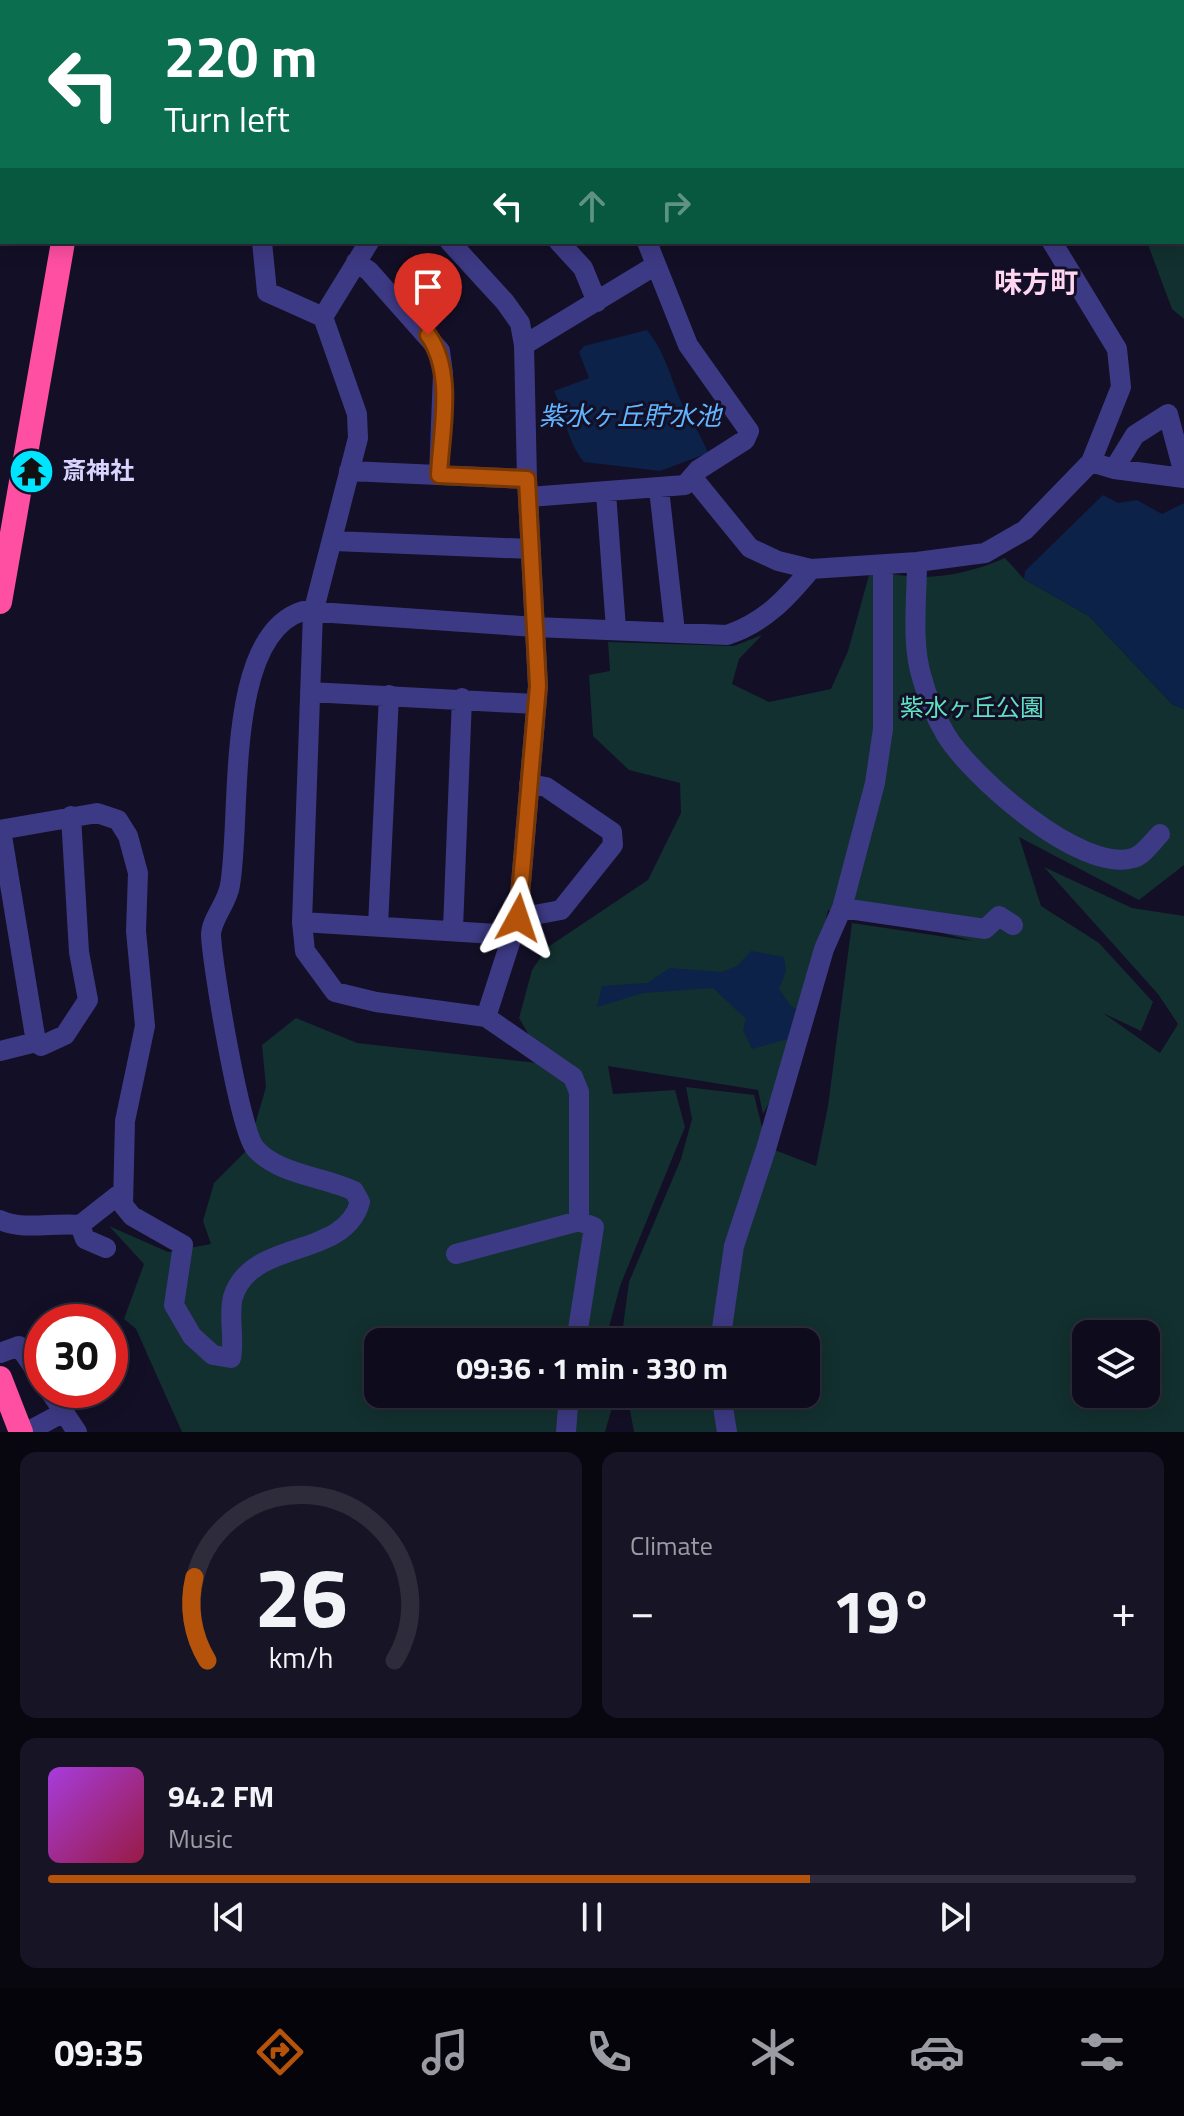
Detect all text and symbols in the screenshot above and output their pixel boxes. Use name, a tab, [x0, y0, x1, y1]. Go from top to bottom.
text: 220 m	[164, 14, 317, 99]
icon: left	[32, 32, 136, 136]
text: Turn left	[164, 91, 290, 146]
icon: left	[486, 184, 530, 228]
icon: ahead	[570, 184, 614, 228]
icon: right	[654, 184, 698, 228]
pin	[394, 253, 462, 335]
district label: 味方町	[994, 260, 1078, 303]
icon: arrive	[406, 265, 450, 309]
water label: 紫水ヶ丘貯水池	[539, 396, 724, 435]
temple icon: 斎神社	[7, 447, 55, 495]
place label: 斎神社	[62, 452, 134, 488]
park label: 紫水ヶ丘公園	[900, 689, 1044, 725]
position arrow	[476, 876, 560, 960]
speed limit sign: 30	[24, 1304, 128, 1408]
map controls	[1072, 1320, 1160, 1408]
button: layers	[1072, 1320, 1160, 1408]
text: 09:36 · 1 min · 330 m	[456, 1345, 728, 1391]
text: Climate	[630, 1526, 713, 1565]
text: 26	[254, 1533, 348, 1659]
text: 19°	[833, 1565, 933, 1656]
text: −	[630, 1577, 655, 1644]
text: +	[1111, 1577, 1136, 1644]
text: km/h	[269, 1636, 333, 1679]
text: 94.2 FM	[168, 1773, 274, 1819]
text: Music	[168, 1819, 233, 1858]
icon: previous	[207, 1895, 251, 1939]
icon: pause	[570, 1895, 614, 1939]
icon: next	[933, 1895, 977, 1939]
icon: directions	[252, 2024, 308, 2080]
icon: music	[417, 2024, 473, 2080]
icon: phone	[581, 2024, 637, 2080]
icon: climate	[745, 2024, 801, 2080]
icon: car	[909, 2024, 965, 2080]
icon: filters	[1074, 2024, 1130, 2080]
text: 09:35	[54, 2025, 144, 2080]

